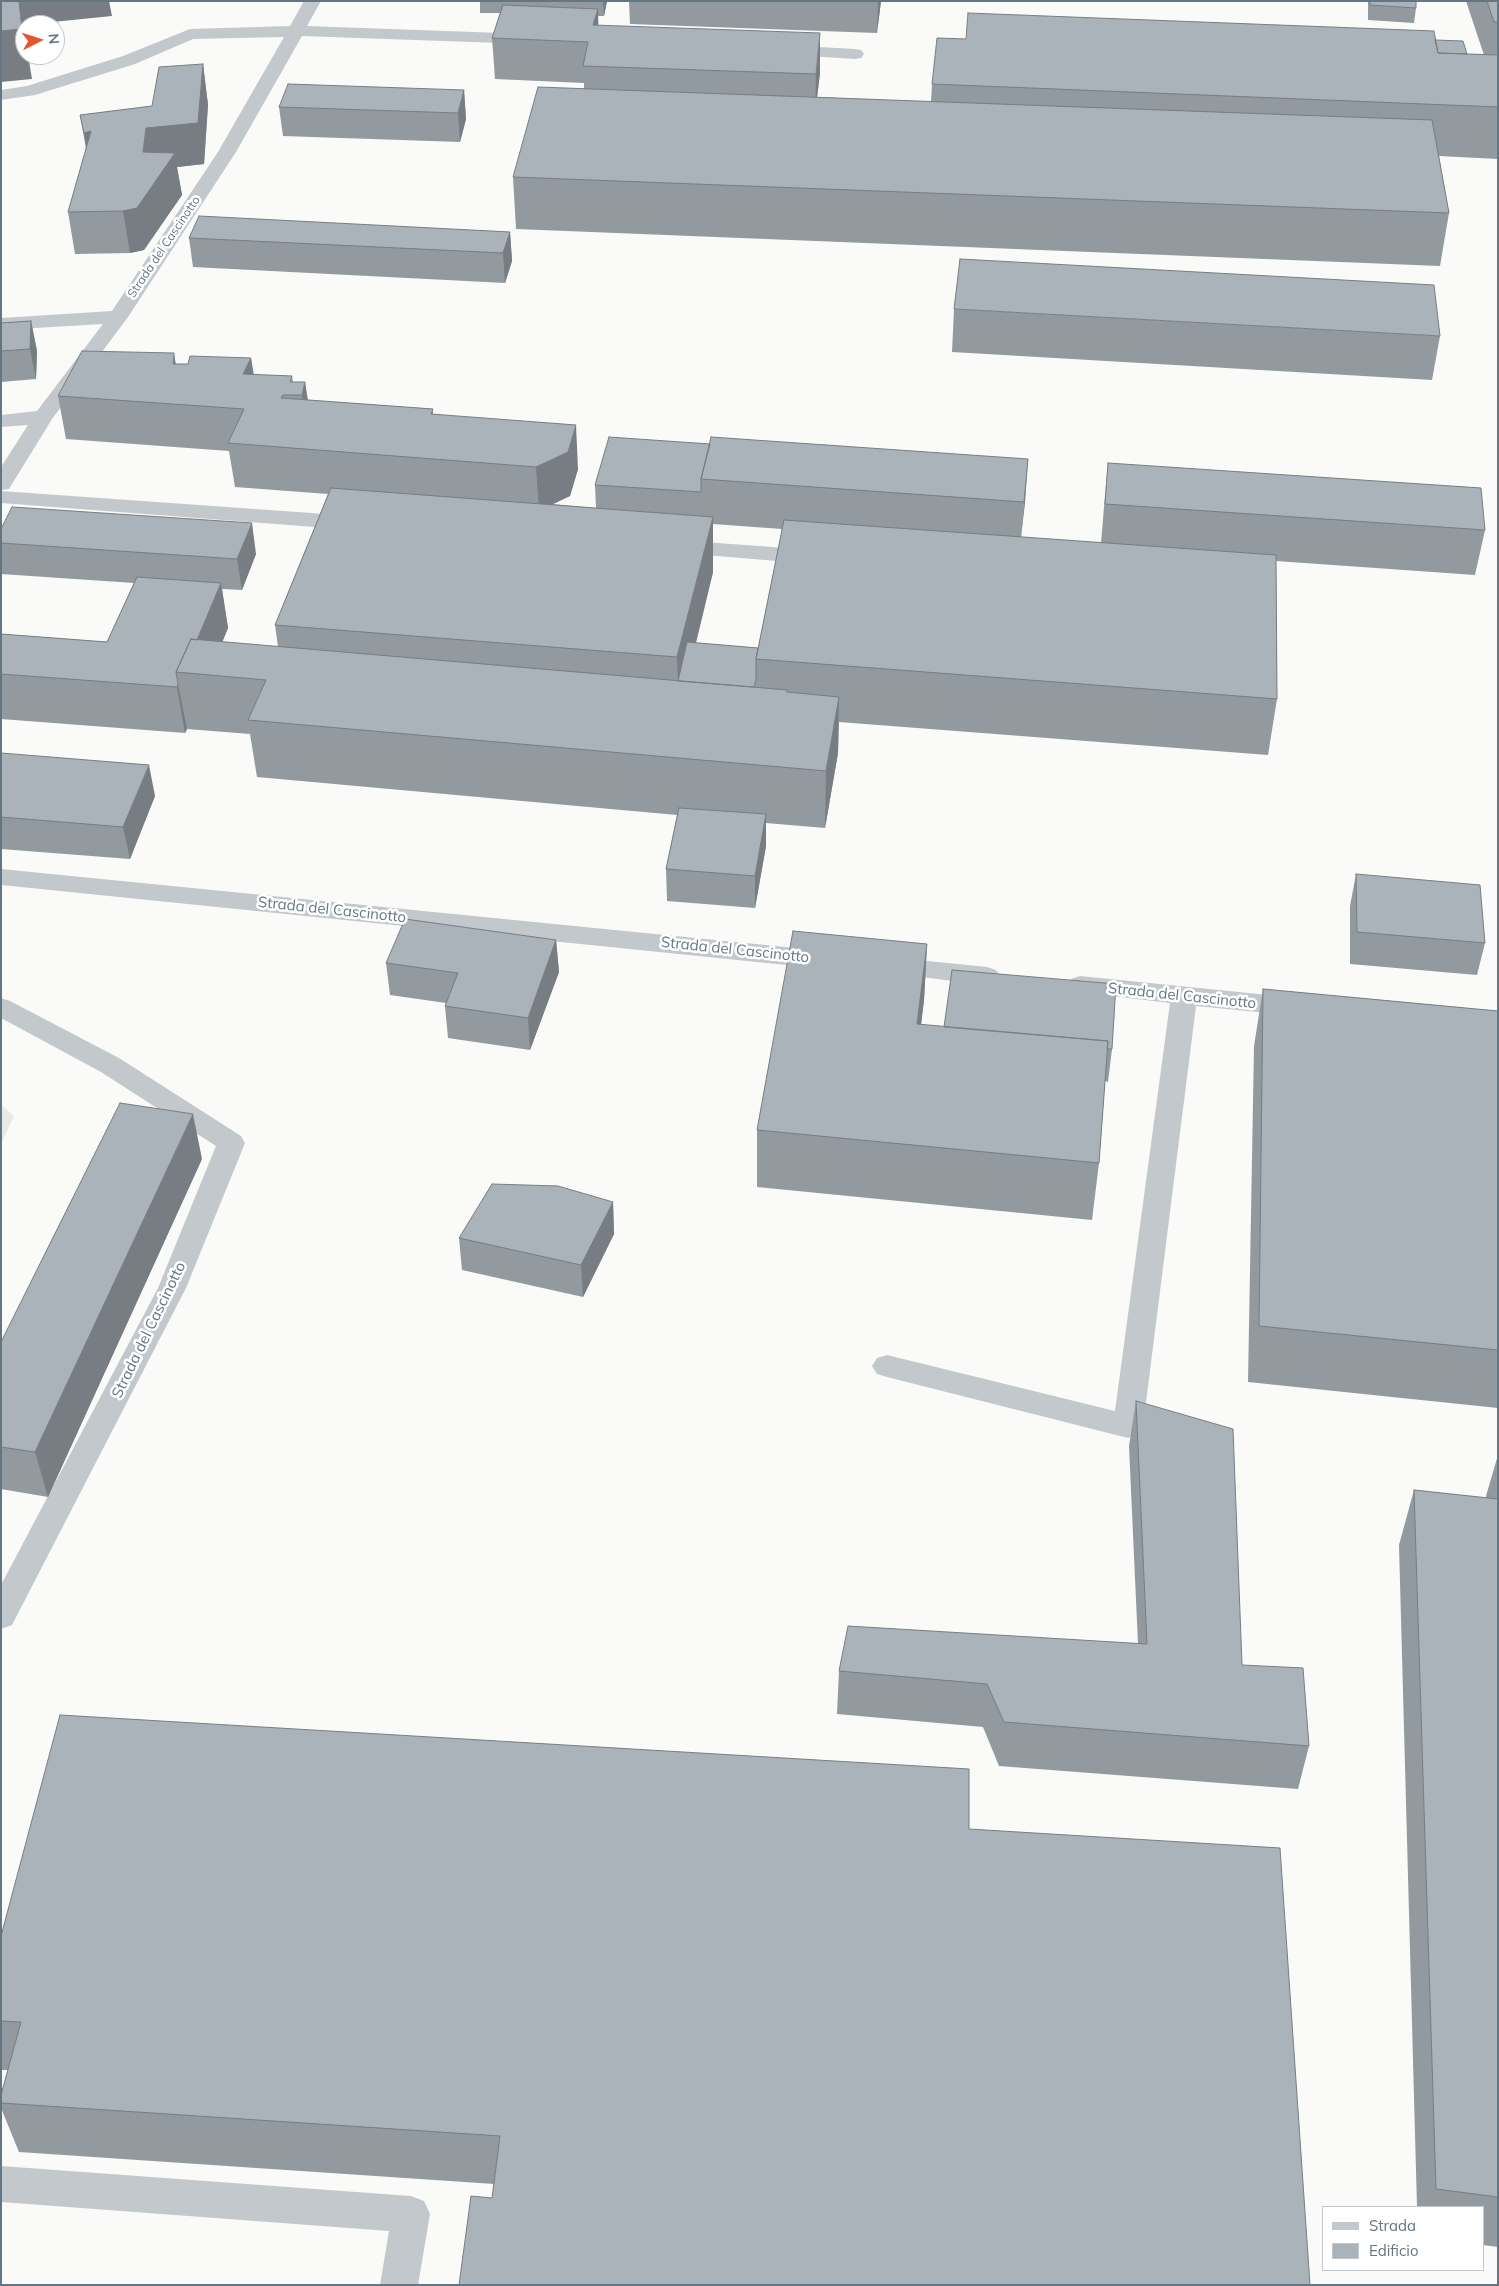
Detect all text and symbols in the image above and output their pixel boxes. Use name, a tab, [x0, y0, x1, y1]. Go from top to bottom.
north arrow	[15, 15, 65, 65]
text: N	[45, 33, 63, 45]
street label: Strada del Cascinotto	[125, 194, 203, 300]
street label: Strada del Cascinotto	[257, 893, 407, 927]
street label: Strada del Cascinotto	[660, 933, 810, 967]
street label: Strada del Cascinotto	[1107, 979, 1257, 1013]
street label: Strada del Cascinotto	[108, 1259, 190, 1401]
legend	[1322, 2206, 1484, 2271]
text: Strada	[1369, 2216, 1416, 2235]
text: Edificio	[1369, 2241, 1419, 2260]

